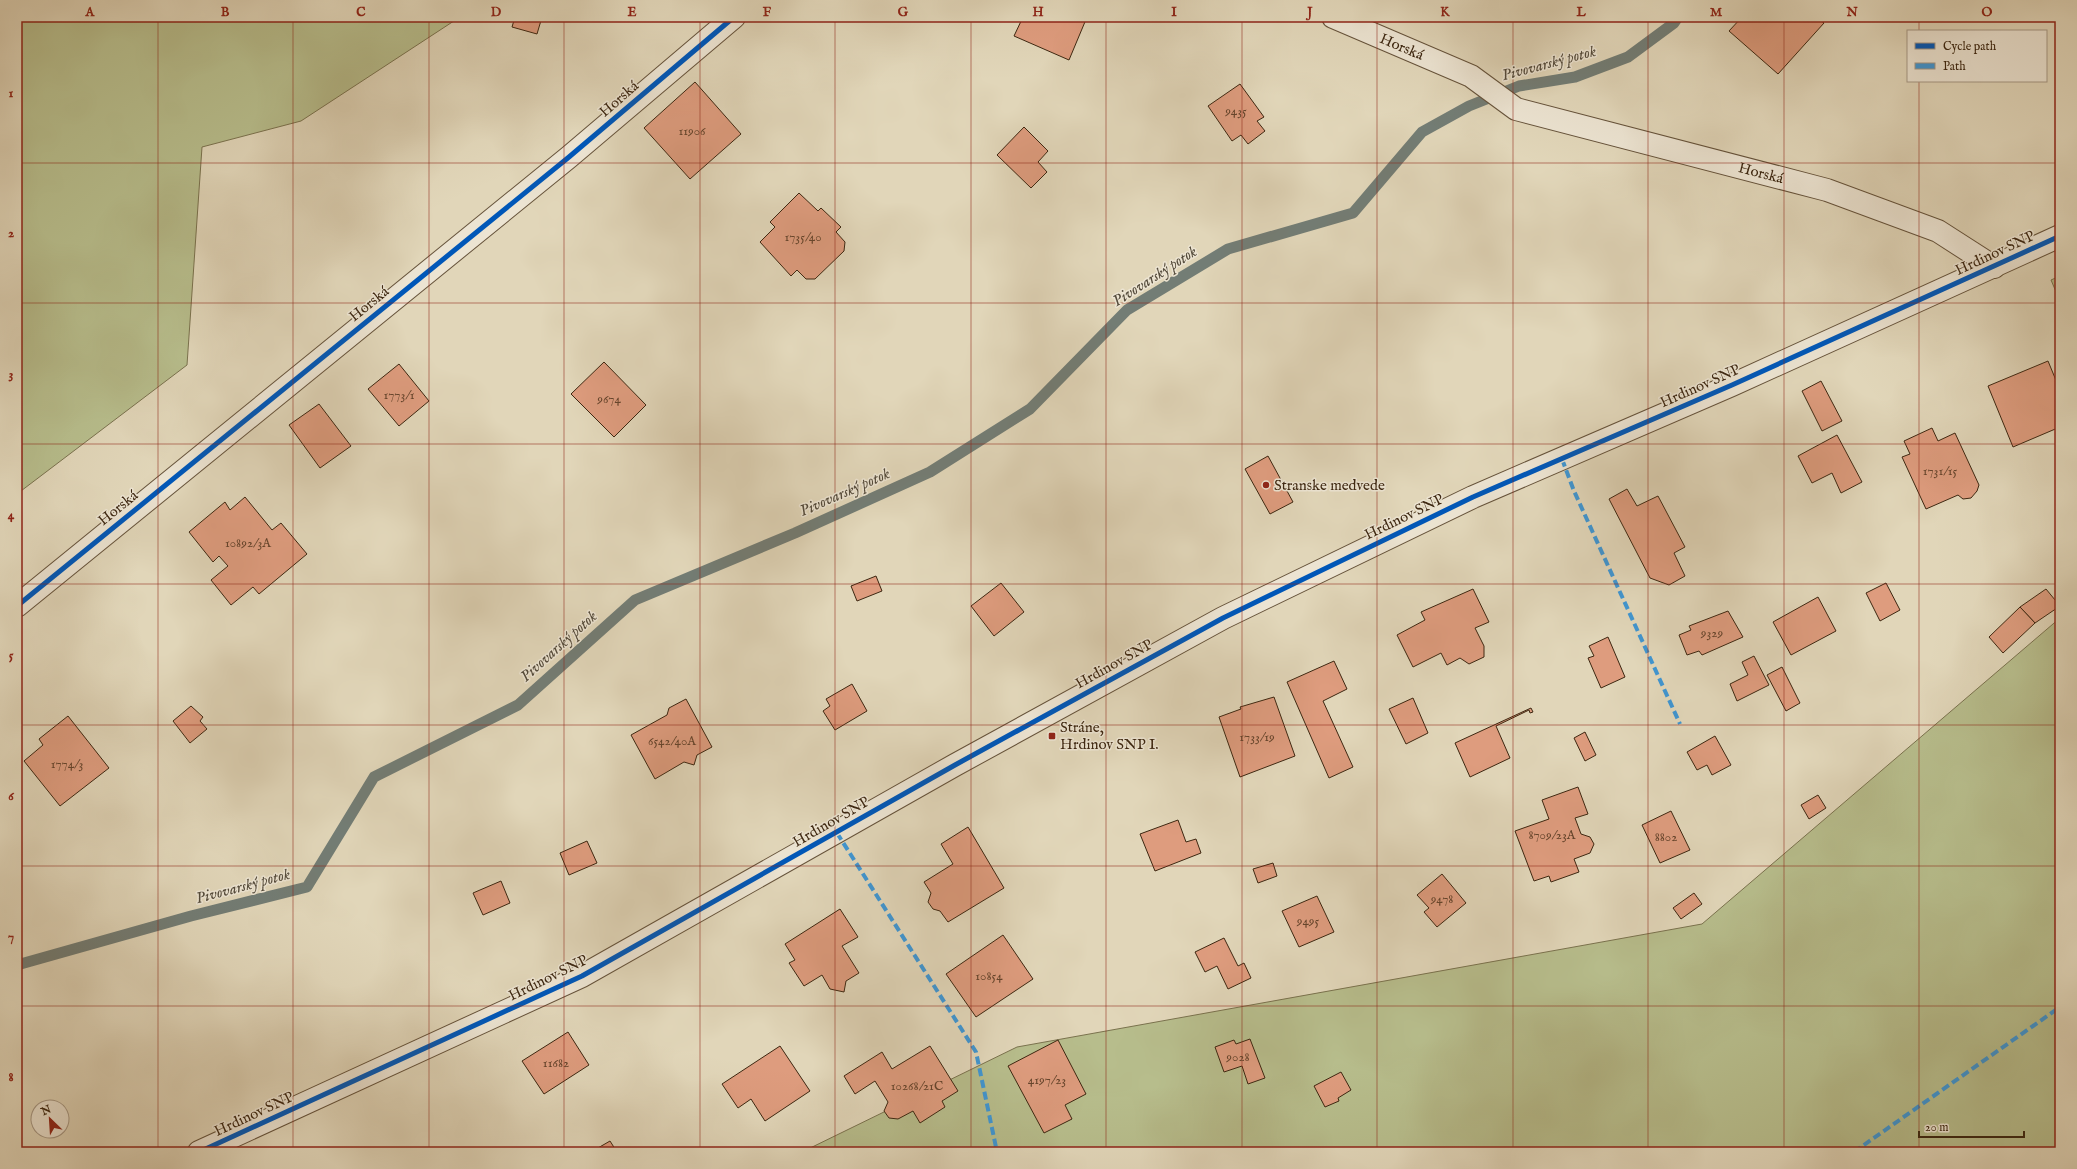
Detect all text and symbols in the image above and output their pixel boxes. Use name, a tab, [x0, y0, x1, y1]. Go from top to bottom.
text: A	[85, 4, 96, 21]
text: B	[221, 4, 230, 21]
text: C	[356, 4, 366, 21]
text: D	[491, 4, 502, 21]
text: E	[627, 4, 637, 21]
text: F	[763, 4, 772, 21]
text: G	[898, 4, 909, 21]
text: H	[1032, 4, 1044, 21]
text: I	[1171, 4, 1177, 21]
text: J	[1305, 4, 1313, 21]
text: K	[1440, 4, 1450, 21]
text: L	[1575, 4, 1586, 21]
text: M	[1710, 4, 1723, 21]
text: N	[1845, 4, 1858, 21]
text: O	[1982, 4, 1993, 21]
street label: Horská	[1377, 29, 1427, 64]
legend	[1907, 30, 2047, 82]
text: Cycle path	[1943, 39, 1997, 55]
water label: Pivovarský potok	[1500, 42, 1599, 86]
text: Path	[1943, 59, 1966, 74]
street label: Horská	[595, 76, 643, 121]
text: 1	[9, 85, 14, 102]
house number: 9435	[1224, 103, 1247, 120]
house number: 11906	[678, 123, 706, 140]
street label: Horská	[1736, 158, 1786, 188]
text: 2	[8, 225, 14, 242]
street label: Hrdinov SNP	[1952, 226, 2038, 280]
house number: 1735/40	[784, 229, 822, 246]
water label: Pivovarský potok	[1109, 242, 1202, 312]
street label: Horská	[345, 282, 393, 326]
street label: Hrdinov SNP	[1657, 360, 1743, 412]
text: 3	[9, 366, 14, 383]
house number: 1773/1	[383, 387, 415, 404]
house number: 9674	[596, 391, 621, 408]
house number: 1731/15	[1923, 463, 1958, 480]
water label: Pivovarský potok	[797, 464, 894, 522]
place label: Stranske medvede	[1274, 476, 1385, 495]
marker: Stranske medvede	[1261, 480, 1271, 490]
street label: Horská	[94, 486, 142, 530]
street label: Hrdinov SNP	[1361, 490, 1447, 544]
text: 4	[8, 507, 15, 524]
house number: 10892/3A	[225, 535, 272, 552]
water label: Pivovarský potok	[516, 607, 602, 687]
house number: 9329	[1700, 625, 1723, 642]
street label: Hrdinov SNP	[1072, 635, 1156, 693]
text: 5	[9, 647, 14, 664]
place label: Stráne, Hrdinov SNP I.	[1060, 718, 1159, 754]
house number: 1733/19	[1239, 729, 1275, 746]
marker: Stráne, Hrdinov SNP I.	[1047, 731, 1057, 741]
house number: 6542/40A	[648, 733, 697, 750]
house number: 1774/3	[51, 756, 83, 773]
text: 6	[8, 788, 14, 805]
street label: Hrdinov SNP	[789, 792, 873, 852]
house number: 8709/23A	[1528, 827, 1577, 844]
house number: 8802	[1655, 829, 1677, 846]
water label: Pivovarský potok	[194, 865, 293, 909]
house number: 9478	[1430, 891, 1453, 908]
house number: 9495	[1296, 913, 1319, 930]
text: 7	[8, 929, 14, 946]
street label: Hrdinov SNP	[505, 951, 591, 1005]
house number: 10854	[975, 968, 1003, 985]
house number: 9028	[1225, 1049, 1250, 1066]
house number: 11682	[543, 1055, 569, 1072]
text: 8	[8, 1069, 14, 1086]
house number: 4197/23	[1028, 1072, 1066, 1089]
house number: 10268/21C	[891, 1078, 943, 1095]
street label: Hrdinov SNP	[211, 1087, 297, 1141]
north arrow	[30, 1099, 70, 1139]
text: N	[38, 1102, 54, 1120]
scale bar	[1919, 1113, 2024, 1139]
text: 20 m	[1925, 1120, 1948, 1135]

